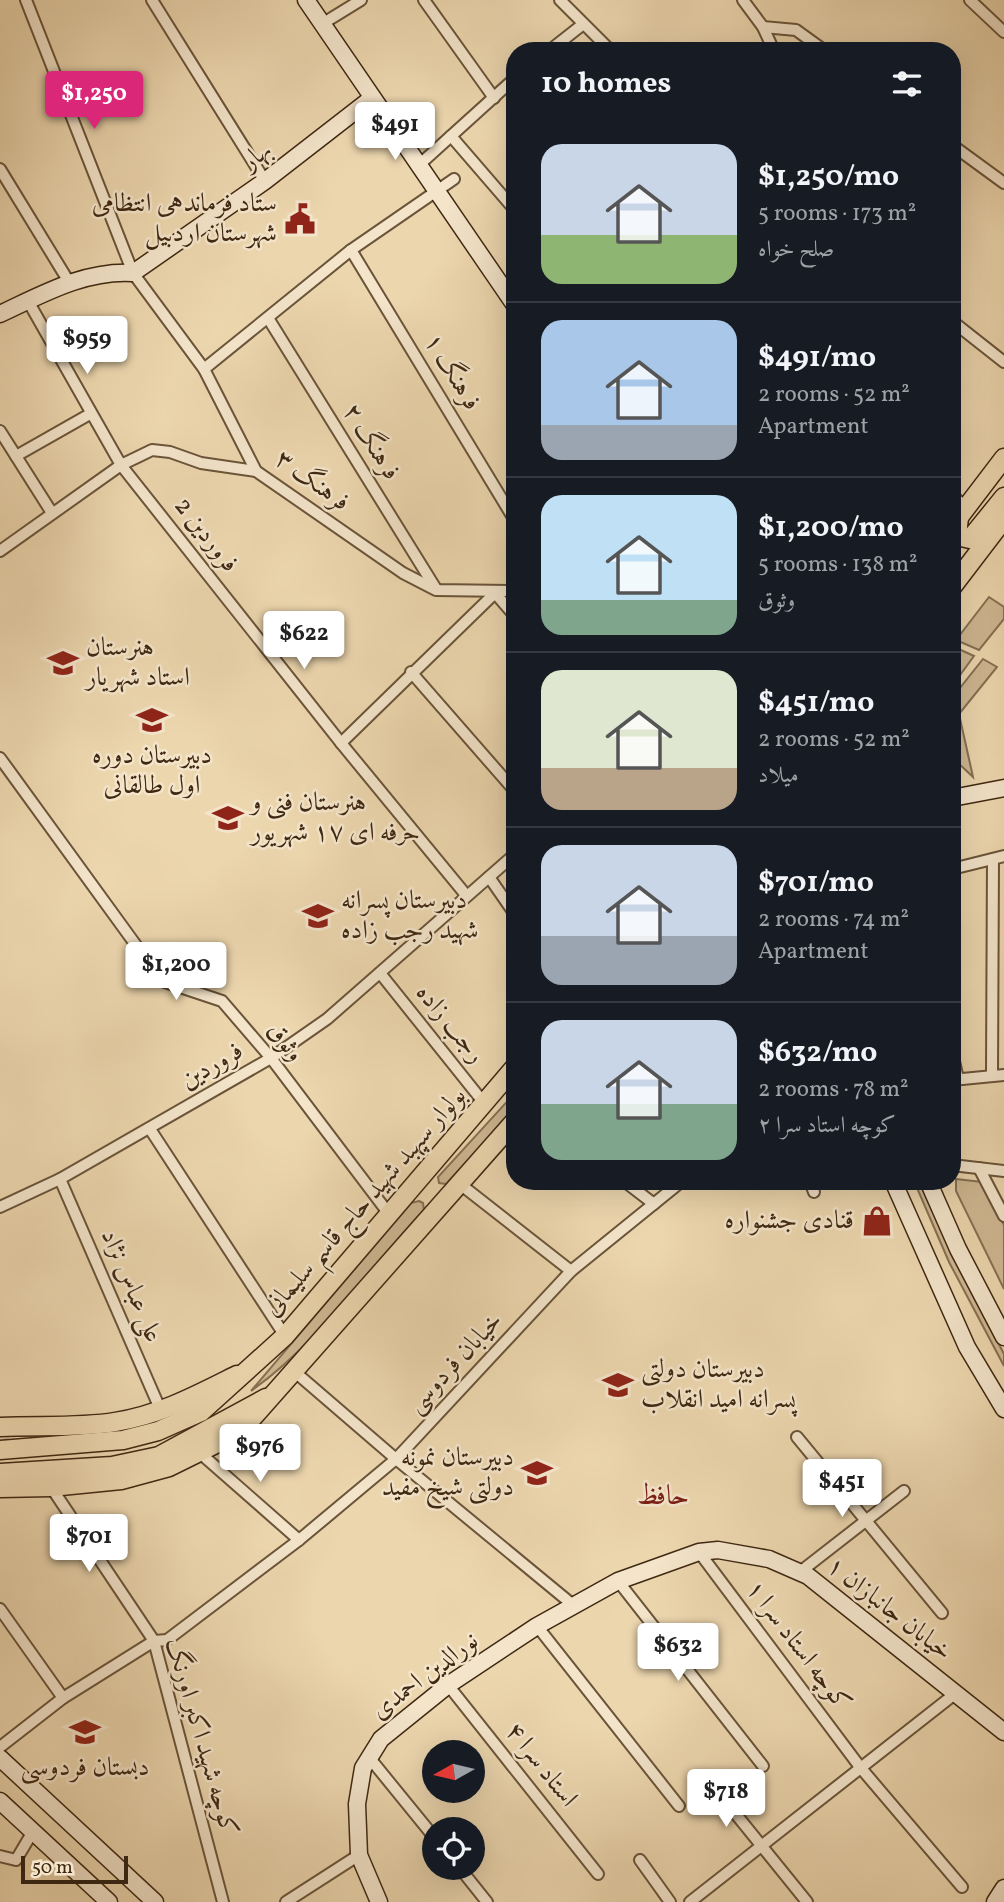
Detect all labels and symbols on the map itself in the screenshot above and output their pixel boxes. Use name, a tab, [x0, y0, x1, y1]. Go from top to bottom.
pin: $1,250	[37, 72, 151, 131]
pin: $491	[354, 102, 436, 162]
street label: بهار	[232, 133, 280, 181]
place label: ستاد فرماندهی انتظامی شهرستان اردبیل	[92, 186, 277, 252]
public building icon: ستاد فرماندهی انتظامی شهرستان اردبیل	[283, 202, 317, 236]
pin: $959	[46, 316, 128, 376]
street label: فرهنگ ۱	[415, 326, 489, 418]
street label: فرهنگ ۲	[333, 397, 409, 487]
street label: فرهنگ ۳	[267, 442, 357, 520]
street label: فروردین 2	[165, 490, 247, 580]
pin: $622	[263, 612, 345, 671]
place label: هنرستان استاد شهریار	[83, 630, 190, 696]
school or university icon: هنرستان استاد شهریار	[46, 646, 80, 680]
school or university icon: دبیرستان دوره اول طالقانی	[135, 703, 169, 737]
place label: دبیرستان دوره اول طالقانی	[92, 738, 212, 804]
place label: هنرستان فنی و حرفه ای ۱۷ شهریور	[248, 785, 420, 851]
school or university icon: هنرستان فنی و حرفه ای ۱۷ شهریور	[211, 801, 245, 835]
place label: دبیرستان پسرانه شهید رجب زاده	[341, 883, 479, 949]
school or university icon: دبیرستان پسرانه شهید رجب زاده	[301, 899, 335, 933]
pin: $1,200	[119, 942, 233, 1002]
street label: رجب زاده	[407, 977, 493, 1071]
street label: وثوق	[258, 1014, 312, 1070]
street label: فروردین	[174, 1034, 250, 1098]
street label: بولوار سپهبد شهید حاج قاسم سلیمانی	[255, 1079, 479, 1329]
place label: قنادی جشنواره	[725, 1203, 854, 1239]
shop icon: قنادی جشنواره	[860, 1204, 894, 1238]
street label: علی عباس نژاد	[91, 1224, 171, 1348]
street label: خیابان فردوسی	[399, 1304, 511, 1422]
place label: دبیرستان دولتی پسرانه امید انقلاب	[641, 1352, 798, 1418]
school or university icon: دبیرستان دولتی پسرانه امید انقلاب	[601, 1368, 635, 1402]
pin: $976	[219, 1424, 301, 1484]
place label: دبیرستان نمونه دولتی شیخ مفید	[382, 1440, 514, 1510]
school or university icon: دبیرستان نمونه دولتی شیخ مفید	[520, 1456, 554, 1490]
pin: $451	[801, 1460, 883, 1519]
district label: حافظ	[637, 1477, 689, 1516]
pin: $701	[48, 1514, 130, 1574]
street label: خیابان جانبازان ۱	[819, 1548, 959, 1670]
street label: کوچه استاد سرا ۱	[737, 1573, 859, 1719]
street label: نورالدین احمدی	[364, 1624, 486, 1728]
pin: $632	[637, 1624, 719, 1683]
street label: کوچه شهید اکبر اورنگ	[155, 1634, 247, 1840]
school or university icon: دبستان فردوسی	[68, 1715, 102, 1749]
street label: استاد سرا ۴	[496, 1715, 586, 1815]
north arrow	[422, 1740, 485, 1802]
place label: دبستان فردوسی	[20, 1750, 150, 1786]
pin: $718	[685, 1770, 767, 1829]
scale bar	[21, 1853, 128, 1885]

